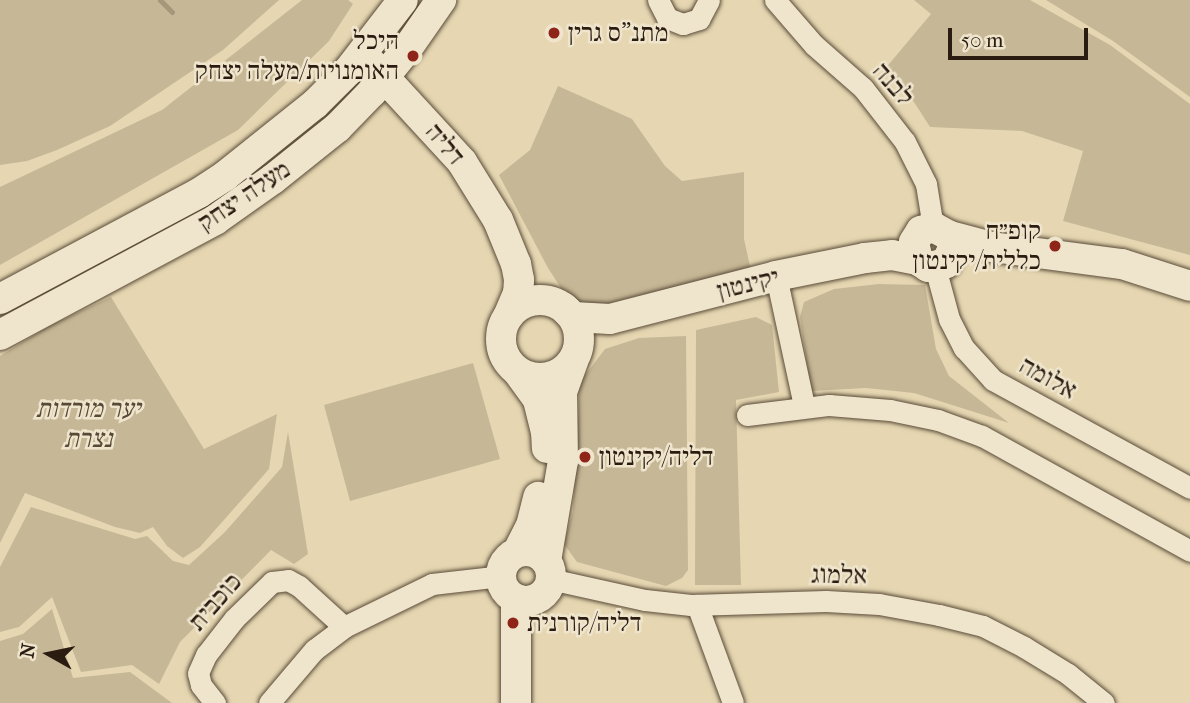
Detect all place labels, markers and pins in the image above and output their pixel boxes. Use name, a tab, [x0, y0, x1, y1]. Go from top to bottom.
place label: מתנ"ס גרין	[568, 17, 668, 49]
place label: היכל האומנויות/מעלה יצחק	[195, 25, 399, 86]
marker: מתנ"ס גרין	[546, 25, 562, 41]
marker: היכל האומנויות/מעלה יצחק	[405, 48, 421, 64]
place label: קופ״ח כללית/יקינטון	[913, 215, 1041, 276]
marker: קופ״ח כללית/יקינטון	[1047, 238, 1063, 254]
place label: דליה/יקינטון	[599, 441, 713, 473]
marker: דליה/יקינטון	[577, 449, 593, 465]
place label: דליה/קורנית	[527, 607, 641, 639]
marker: דליה/קורנית	[505, 615, 521, 631]

